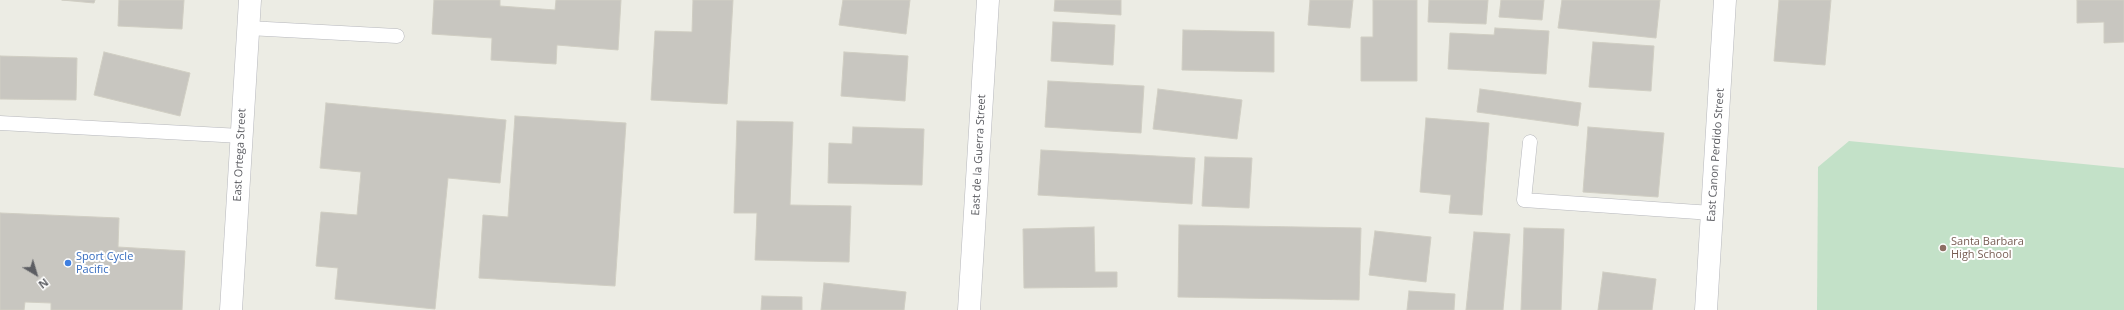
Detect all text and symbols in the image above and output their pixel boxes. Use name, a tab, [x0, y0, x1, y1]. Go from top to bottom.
street label: East Canon Perdido Street	[1705, 88, 1727, 222]
street label: East de la Guerra Street	[969, 94, 989, 216]
street label: East Ortega Street	[231, 108, 249, 202]
place label: Santa Barbara High School	[1951, 235, 2024, 261]
marker: Santa Barbara High School	[1938, 243, 1948, 253]
place label: Sport Cycle Pacific	[76, 250, 133, 276]
north arrow	[16, 254, 56, 294]
marker: Sport Cycle Pacific	[63, 258, 73, 268]
text: N	[36, 275, 52, 293]

